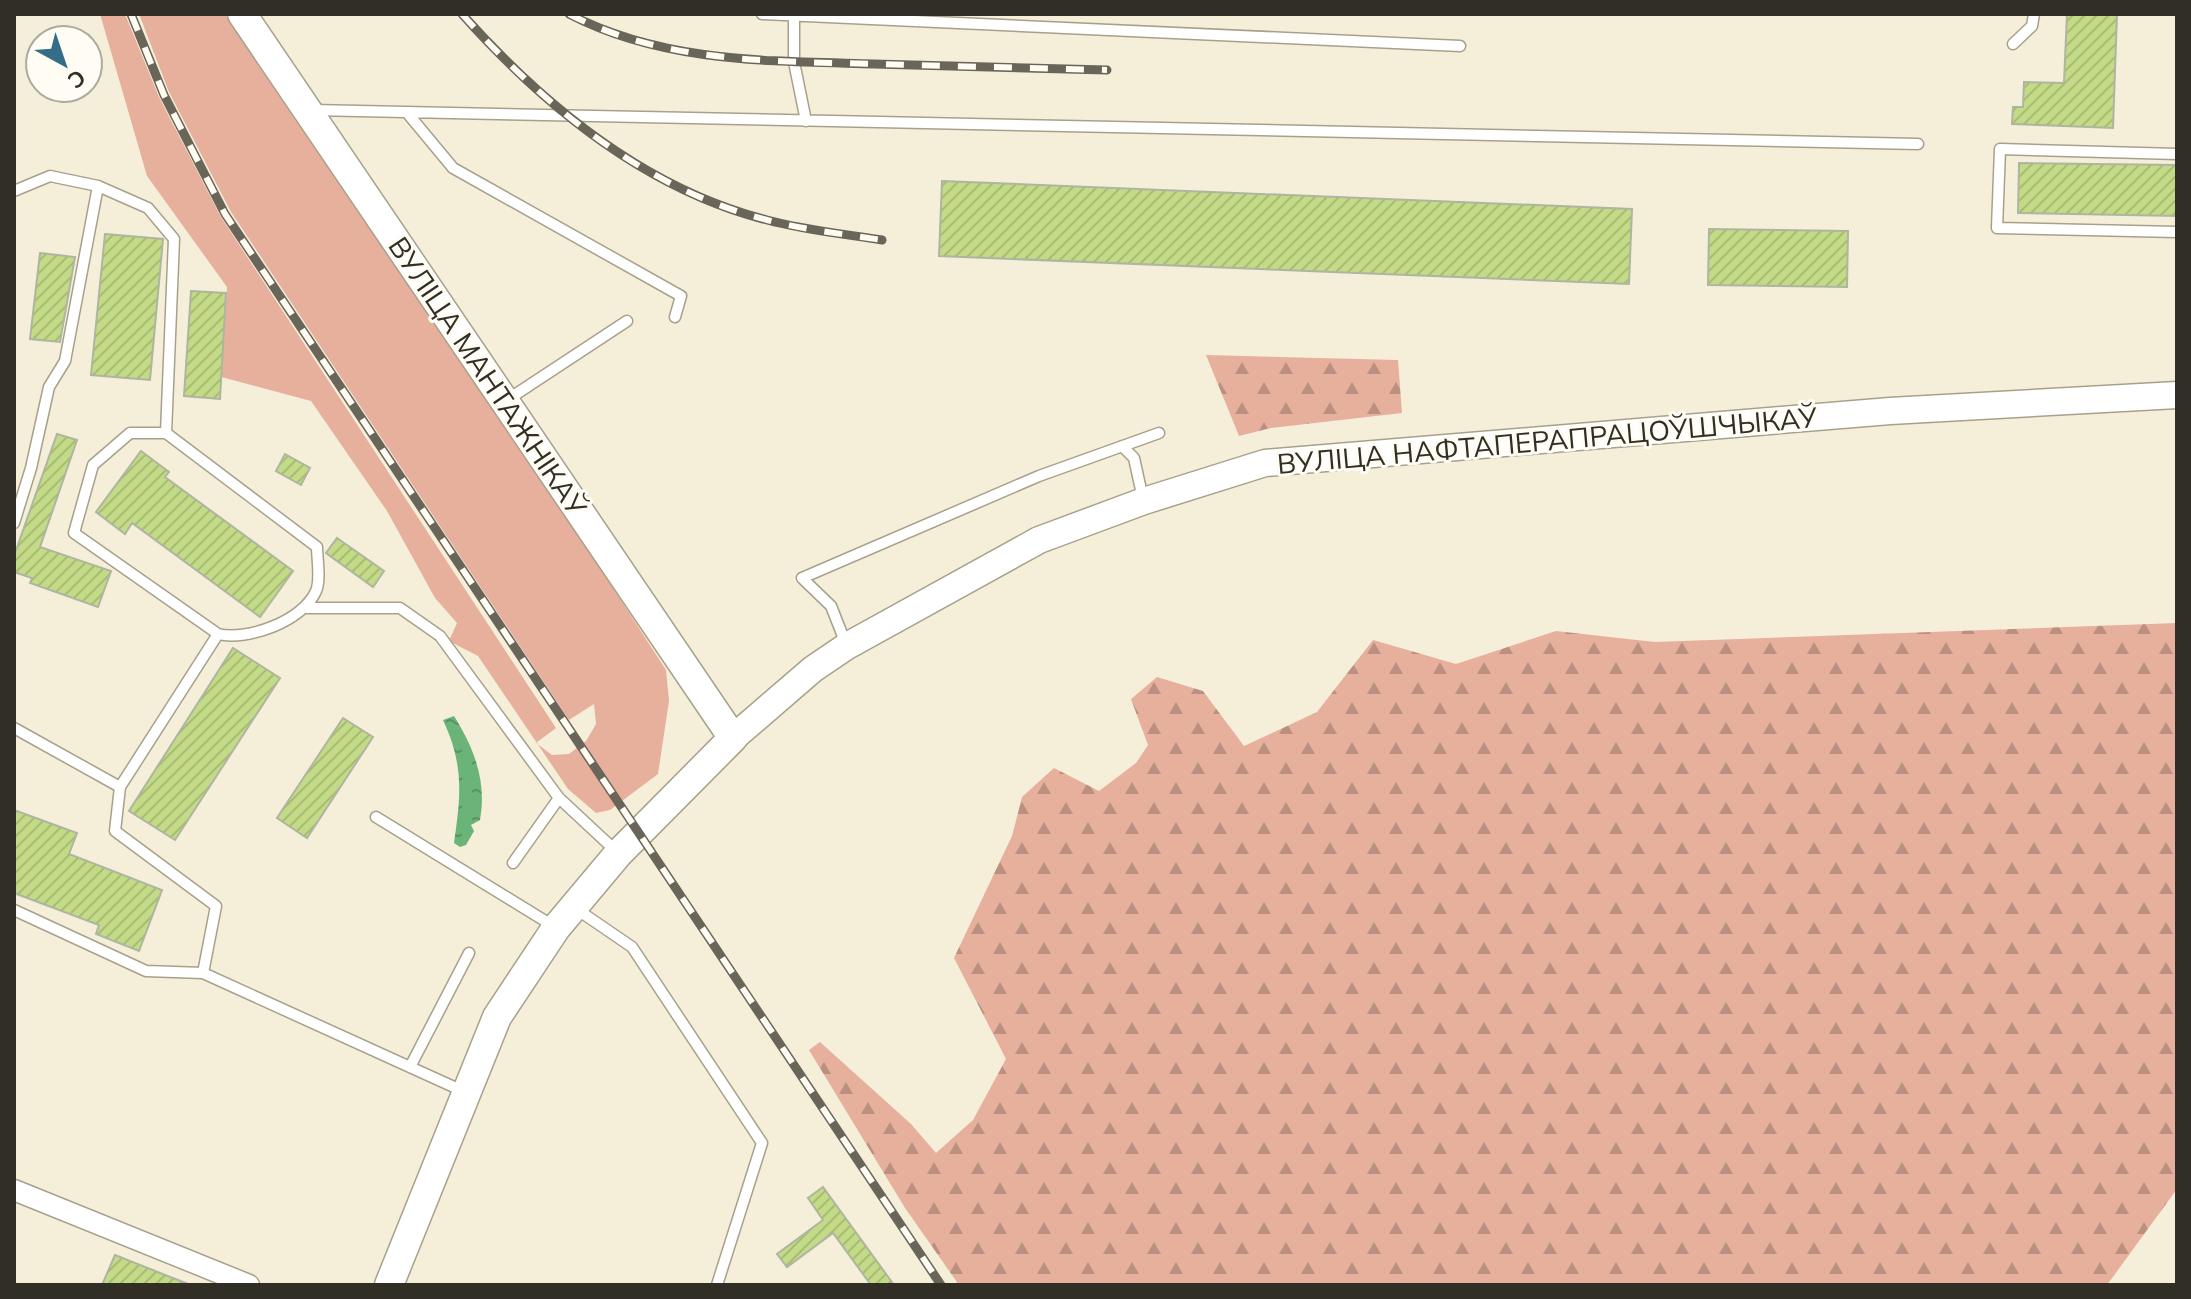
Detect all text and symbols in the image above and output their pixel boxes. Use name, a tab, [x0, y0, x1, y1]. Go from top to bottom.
north arrow	[24, 24, 104, 104]
text: С	[62, 64, 92, 95]
street label: ВУЛІЦА МАНТАЖНІКАЎ	[381, 230, 595, 523]
street label: ВУЛІЦА НАФТАПЕРАПРАЦОЎШЧЫКАЎ	[1276, 399, 1819, 481]

